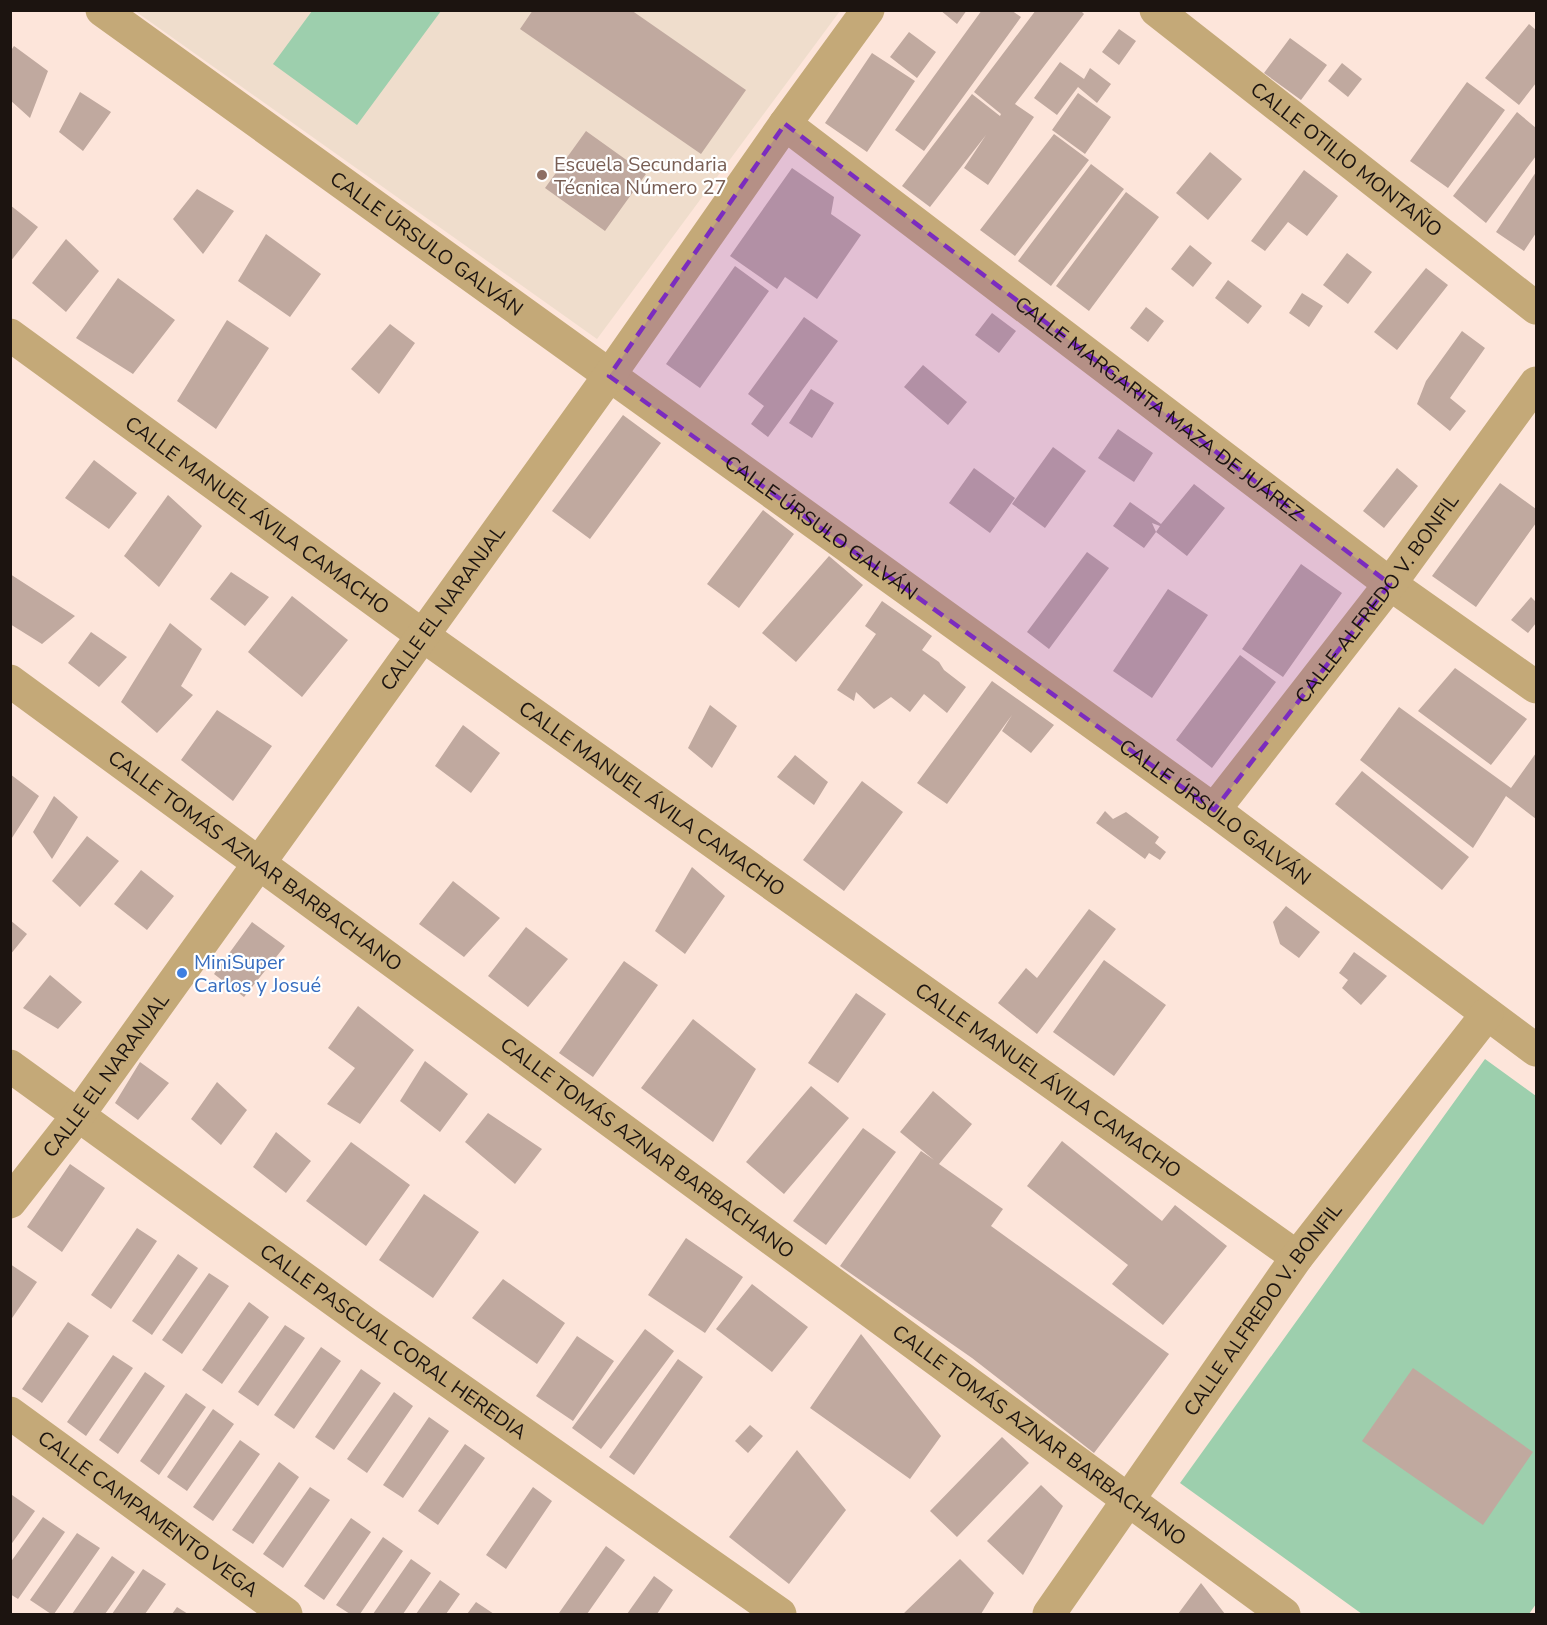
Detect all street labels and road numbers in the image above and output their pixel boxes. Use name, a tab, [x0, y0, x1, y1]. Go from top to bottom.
street label: CALLE OTILIO MONTAÑO	[1245, 76, 1448, 243]
street label: CALLE ÚRSULO GALVÁN	[325, 165, 529, 322]
street label: CALLE MARGARITA MAZA DE JUÁREZ	[1009, 290, 1309, 527]
street label: CALLE MANUEL ÁVILA CAMACHO	[120, 410, 395, 620]
street label: CALLE ÚRSULO GALVÁN	[719, 449, 923, 606]
street label: CALLE ALFREDO V. BONFIL	[1289, 488, 1465, 709]
street label: CALLE EL NARANJAL	[374, 519, 511, 696]
street label: CALLE MANUEL ÁVILA CAMACHO	[514, 695, 791, 903]
street label: CALLE ÚRSULO GALVÁN	[1114, 733, 1317, 891]
street label: CALLE TOMÁS AZNAR BARBACHANO	[103, 744, 408, 977]
street label: CALLE MANUEL ÁVILA CAMACHO	[910, 976, 1187, 1184]
street label: CALLE EL NARANJAL	[36, 987, 175, 1163]
street label: CALLE TOMÁS AZNAR BARBACHANO	[495, 1031, 800, 1265]
street label: CALLE ALFREDO V. BONFIL	[1177, 1197, 1348, 1421]
street label: CALLE PASCUAL CORAL HEREDIA	[254, 1237, 532, 1446]
street label: CALLE TOMÁS AZNAR BARBACHANO	[887, 1318, 1192, 1552]
street label: CALLE CAMPAMENTO VEGA	[32, 1424, 264, 1603]

